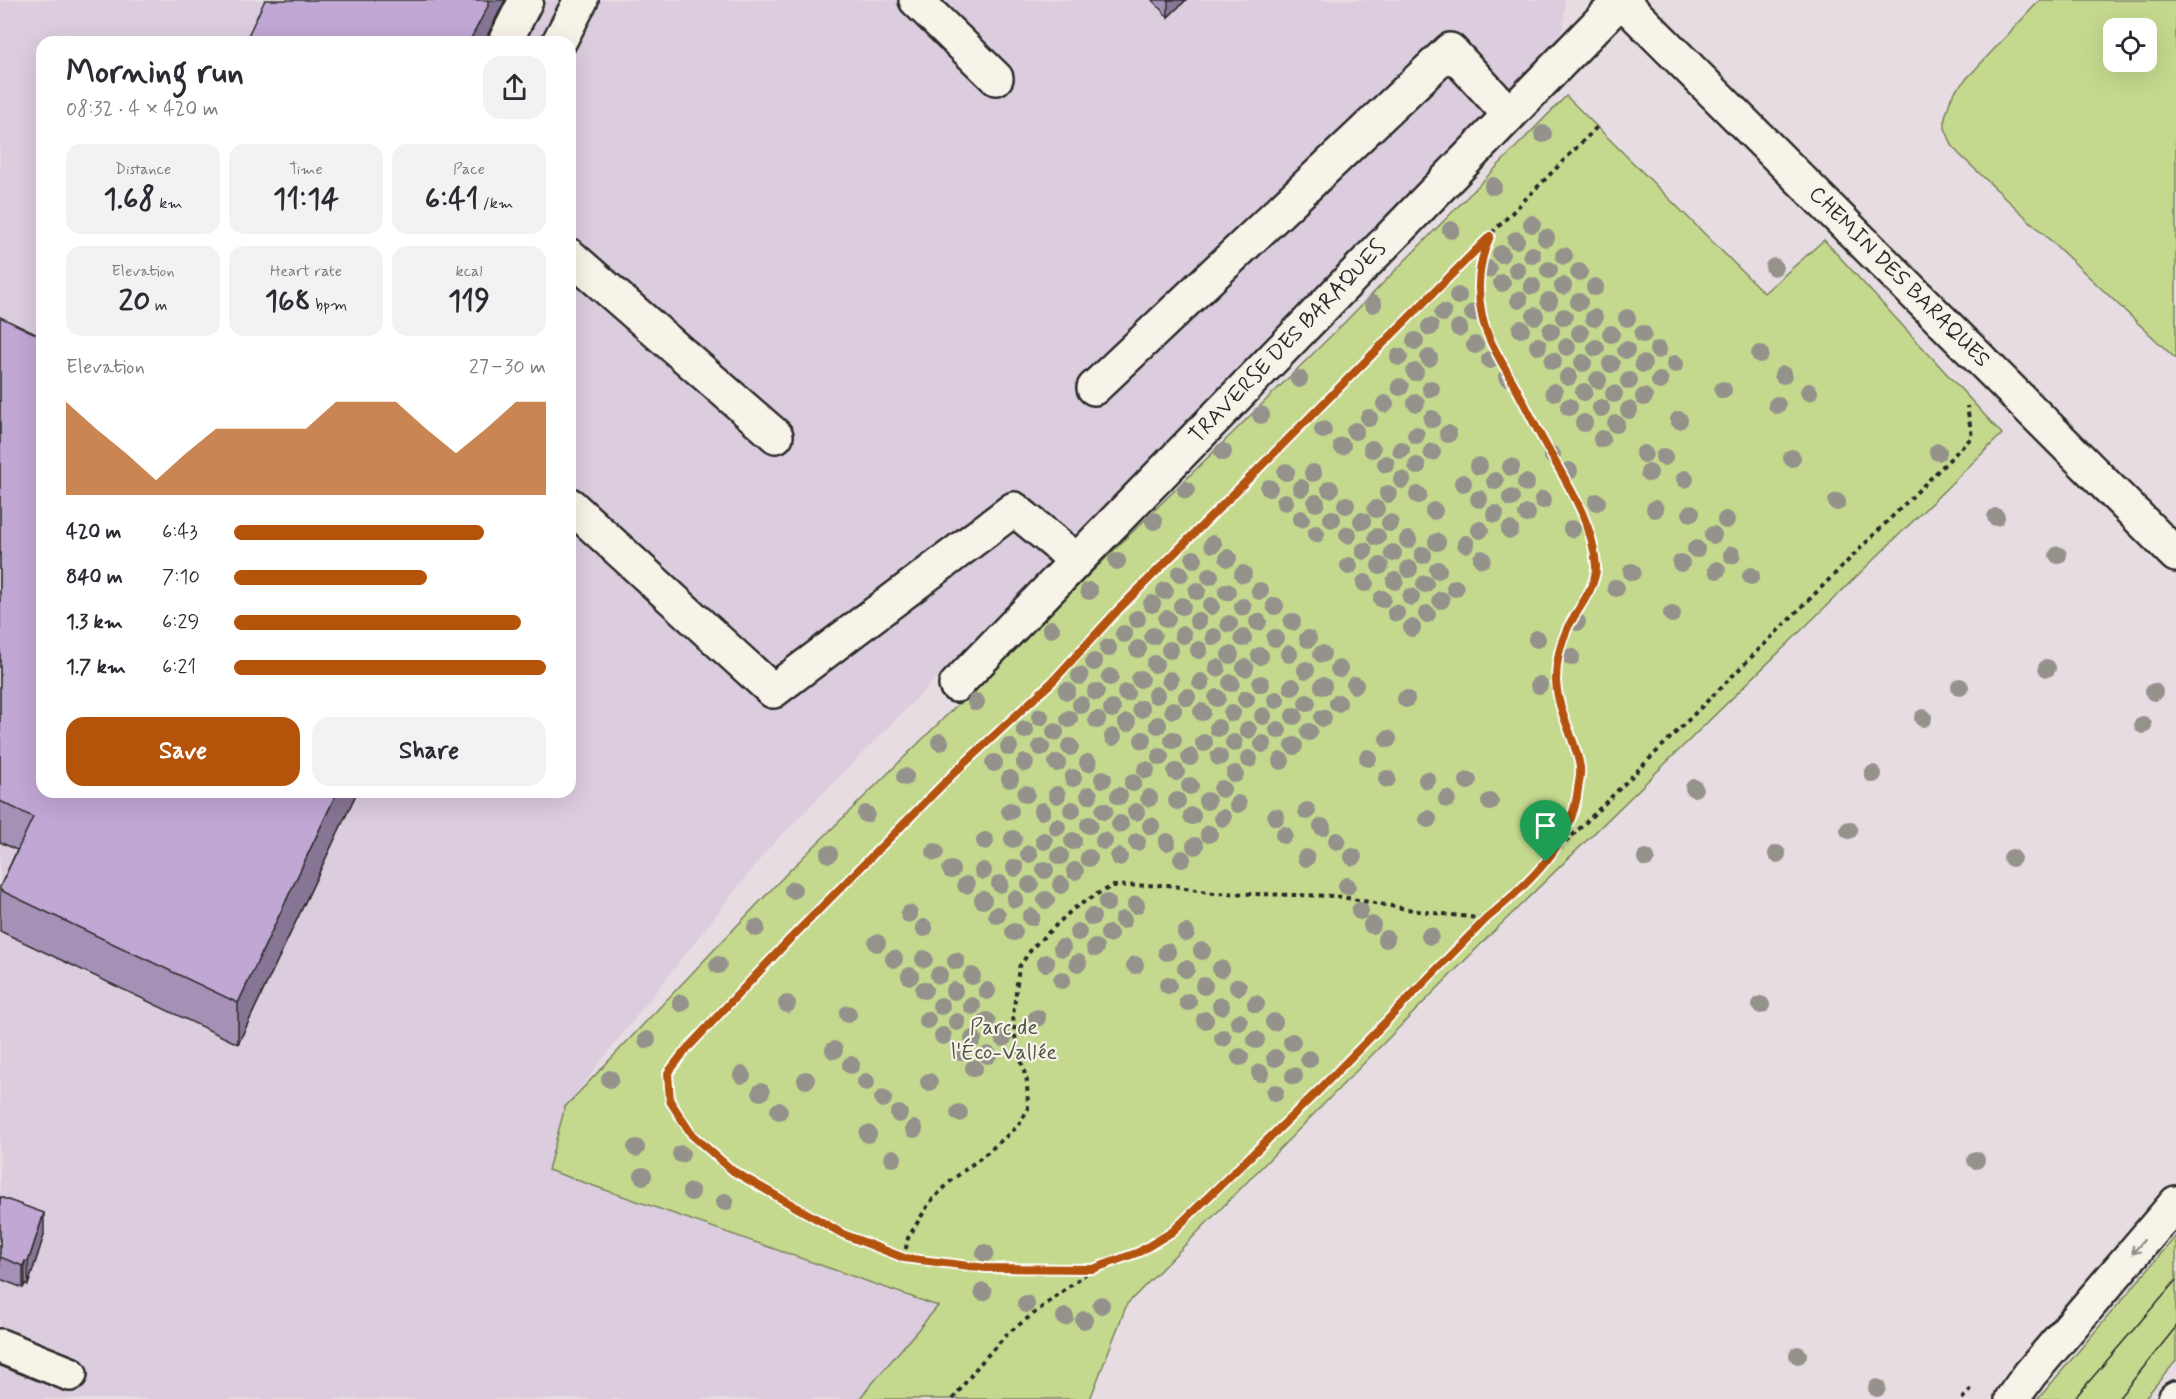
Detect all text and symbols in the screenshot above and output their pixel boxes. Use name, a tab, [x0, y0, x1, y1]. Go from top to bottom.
map controls	[2103, 18, 2157, 72]
button: locate	[2103, 18, 2157, 72]
text: Morning run	[66, 51, 244, 95]
button: share	[483, 56, 546, 119]
text: 08:32 · 4 × 420 m	[66, 96, 219, 123]
text: Distance	[115, 159, 171, 180]
text: Time	[289, 159, 323, 180]
text: Pace	[453, 159, 485, 180]
text: 1.68	[103, 180, 155, 219]
text: 11:14	[273, 180, 339, 219]
text: 6:41	[425, 180, 479, 219]
street label: CHEMIN DES BARAQUES	[1802, 180, 1996, 374]
text: km	[155, 193, 183, 214]
text: /km	[479, 193, 513, 214]
street label: TRAVERSE DES BARAQUES	[1183, 234, 1393, 450]
text: Elevation	[112, 261, 175, 282]
text: Heart rate	[270, 261, 342, 282]
text: kcal	[456, 261, 482, 282]
text: 20	[119, 282, 150, 321]
text: 168	[265, 282, 311, 321]
text: 119	[448, 282, 490, 321]
text: m	[150, 295, 167, 316]
text: bpm	[311, 295, 347, 316]
text: Elevation	[66, 354, 145, 381]
text: 27–30 m	[469, 354, 546, 381]
text: 420 m	[66, 519, 122, 546]
text: 6:43	[162, 519, 198, 546]
text: 840 m	[66, 564, 123, 591]
text: 7:10	[162, 564, 200, 591]
text: 1.3 km	[66, 609, 123, 636]
text: 6:29	[162, 609, 199, 636]
text: 1.7 km	[66, 654, 126, 681]
text: 6:21	[162, 654, 196, 681]
button: Save	[66, 717, 300, 786]
button: Share	[312, 717, 546, 786]
pin	[1520, 800, 1571, 862]
icon: arrive	[1529, 809, 1562, 842]
park label: Parc de l'Éco-Vallée	[951, 1014, 1057, 1067]
one-way arrow	[2131, 1239, 2145, 1254]

